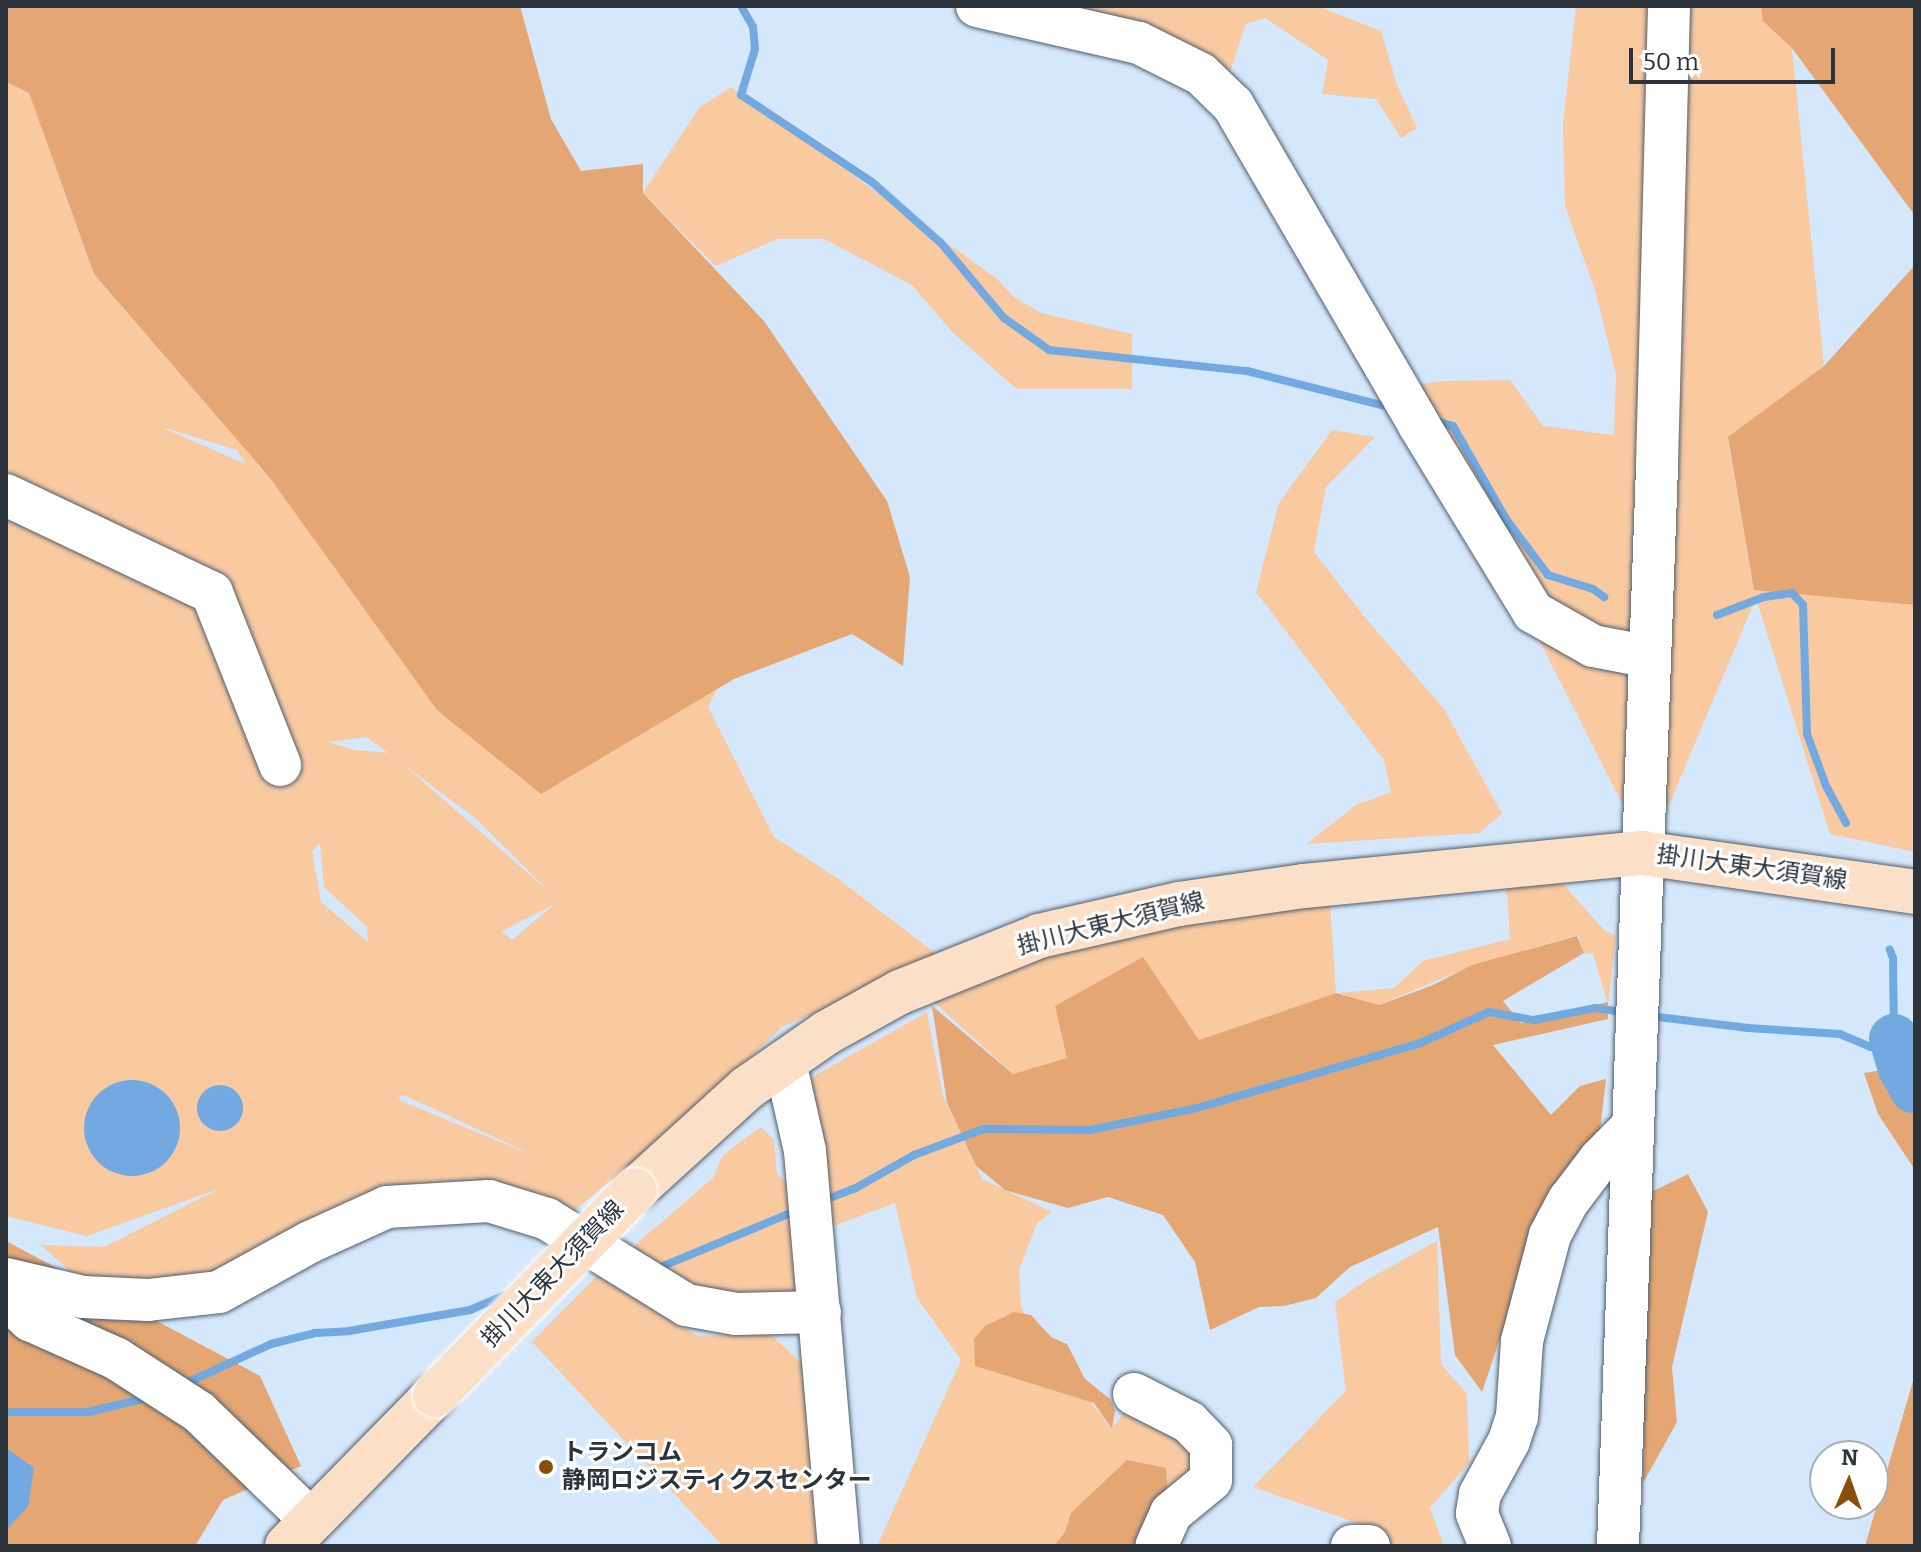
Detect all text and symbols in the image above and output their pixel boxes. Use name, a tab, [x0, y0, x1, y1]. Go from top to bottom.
scale bar	[1633, 32, 1839, 82]
text: 50 m	[1643, 48, 1699, 76]
street label: 掛川大東大須賀線	[1655, 840, 1849, 896]
street label: 掛川大東大須賀線	[1014, 887, 1208, 961]
street label: 掛川大東大須賀線	[476, 1195, 630, 1353]
place label: トランコム 静岡ロジスティクスセンター	[562, 1439, 874, 1495]
north arrow	[1809, 1440, 1889, 1520]
text: N	[1841, 1444, 1859, 1471]
marker: トランコム 静岡ロジスティクスセンター	[537, 1458, 555, 1476]

